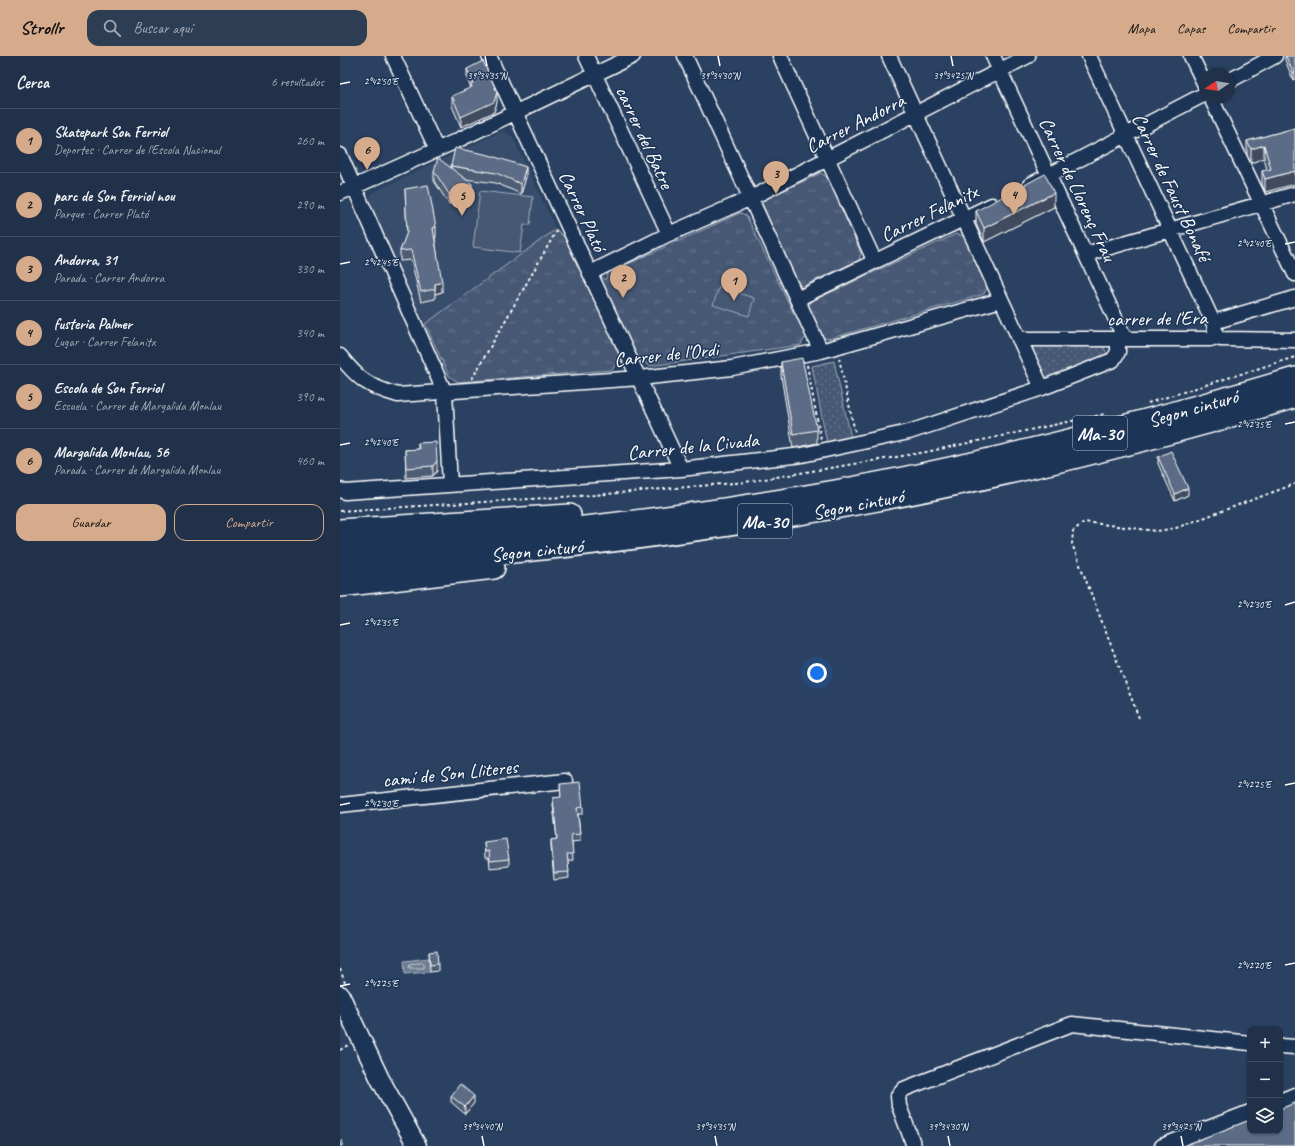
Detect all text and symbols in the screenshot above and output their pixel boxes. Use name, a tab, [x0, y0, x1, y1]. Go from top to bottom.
search box	[87, 10, 367, 46]
text: Strollr	[20, 16, 63, 40]
icon: search	[101, 17, 123, 39]
text: Buscar aquí	[133, 19, 192, 38]
text: Mapa	[1128, 20, 1155, 37]
text: Capas	[1177, 20, 1205, 37]
text: Compartir	[1227, 20, 1275, 37]
north arrow	[1199, 68, 1235, 104]
text: 39°34'35"N	[467, 69, 509, 82]
text: 39°34'30"N	[700, 69, 742, 82]
text: 39°34'25"N	[933, 69, 975, 82]
text: Cerca	[16, 72, 49, 93]
text: 6 resultados	[271, 74, 324, 90]
text: 2°42'50"E	[364, 75, 400, 88]
street label: carrer del Batre	[610, 82, 680, 194]
street label: Carrer Andorra	[801, 87, 910, 159]
street label: Carrer de Faust Bonafé	[1126, 109, 1218, 268]
street label: Carrer de Llorenç Frau	[1033, 113, 1123, 267]
text: Skatepark Son Ferriol	[54, 123, 168, 142]
text: 1	[26, 133, 32, 149]
text: 260 m	[296, 133, 324, 149]
pin: 6	[354, 137, 380, 170]
text: Deportes · Carrer de l'Escola Nacional	[54, 142, 220, 158]
pin: 3	[763, 161, 789, 194]
street label: Carrer Plató	[553, 167, 613, 258]
street label: Carrer Felanitx	[877, 178, 984, 248]
pin: 4	[1001, 182, 1027, 215]
pin: 5	[449, 183, 475, 216]
text: parc de Son Ferriol nou	[54, 187, 174, 206]
text: 2	[26, 197, 32, 213]
text: 290 m	[296, 197, 324, 213]
text: Parque · Carrer Plató	[54, 206, 148, 222]
text: 2°42'40"E	[1237, 237, 1273, 250]
text: Andorra, 31	[54, 251, 117, 270]
text: 2°42'45"E	[364, 256, 400, 269]
text: 3	[26, 261, 32, 277]
text: 330 m	[296, 261, 324, 277]
pin: 2	[610, 265, 636, 298]
pin: 1	[721, 268, 747, 301]
text: Parada · Carrer Andorra	[54, 270, 164, 286]
street label: carrer de l'Era	[1107, 305, 1209, 332]
text: fusteria Palmer	[54, 315, 132, 334]
text: 4	[26, 325, 32, 341]
text: 340 m	[296, 325, 324, 341]
text: Lugar · Carrer Felanitx	[54, 334, 155, 350]
street label: Carrer de l'Ordi	[613, 336, 722, 372]
text: Escola de Son Ferriol	[54, 379, 162, 398]
street label: Segon cinturó	[1145, 383, 1244, 433]
text: 5	[26, 389, 32, 405]
text: 390 m	[296, 389, 324, 405]
text: Escuela · Carrer de Margalida Monlau	[54, 398, 221, 414]
road number: Ma-30	[1073, 416, 1127, 450]
text: 2°42'35"E	[1237, 418, 1273, 431]
street label: Carrer de la Civada	[626, 427, 761, 466]
text: 2°42'40"E	[364, 436, 400, 449]
text: Margalida Monlau, 56	[54, 443, 169, 462]
text: 6	[26, 453, 32, 469]
text: 460 m	[296, 453, 324, 469]
text: Parada · Carrer de Margalida Monlau	[54, 462, 220, 478]
street label: Segon cinturó	[810, 483, 909, 526]
button: Guardar	[16, 504, 166, 541]
button: Compartir	[174, 504, 324, 541]
road number: Ma-30	[738, 504, 792, 538]
street label: Segon cinturó	[490, 533, 587, 568]
text: 2°42'30"E	[1237, 598, 1273, 611]
text: 2°42'35"E	[364, 616, 400, 629]
your location	[807, 663, 827, 683]
street label: camí de Son Lliteres	[381, 754, 521, 793]
text: 2°42'25"E	[1237, 778, 1273, 791]
text: 2°42'30"E	[364, 797, 400, 810]
text: 2°42'20"E	[1237, 959, 1273, 972]
text: 2°42'25"E	[364, 977, 400, 990]
map controls	[1247, 1026, 1283, 1134]
button: +	[1247, 1026, 1283, 1062]
button: −	[1247, 1062, 1283, 1098]
button: layers	[1247, 1098, 1283, 1134]
text: 39°34'40"N	[462, 1120, 504, 1133]
text: 39°34'35"N	[695, 1120, 737, 1133]
text: 39°34'30"N	[928, 1120, 970, 1133]
text: 39°34'25"N	[1161, 1120, 1203, 1133]

